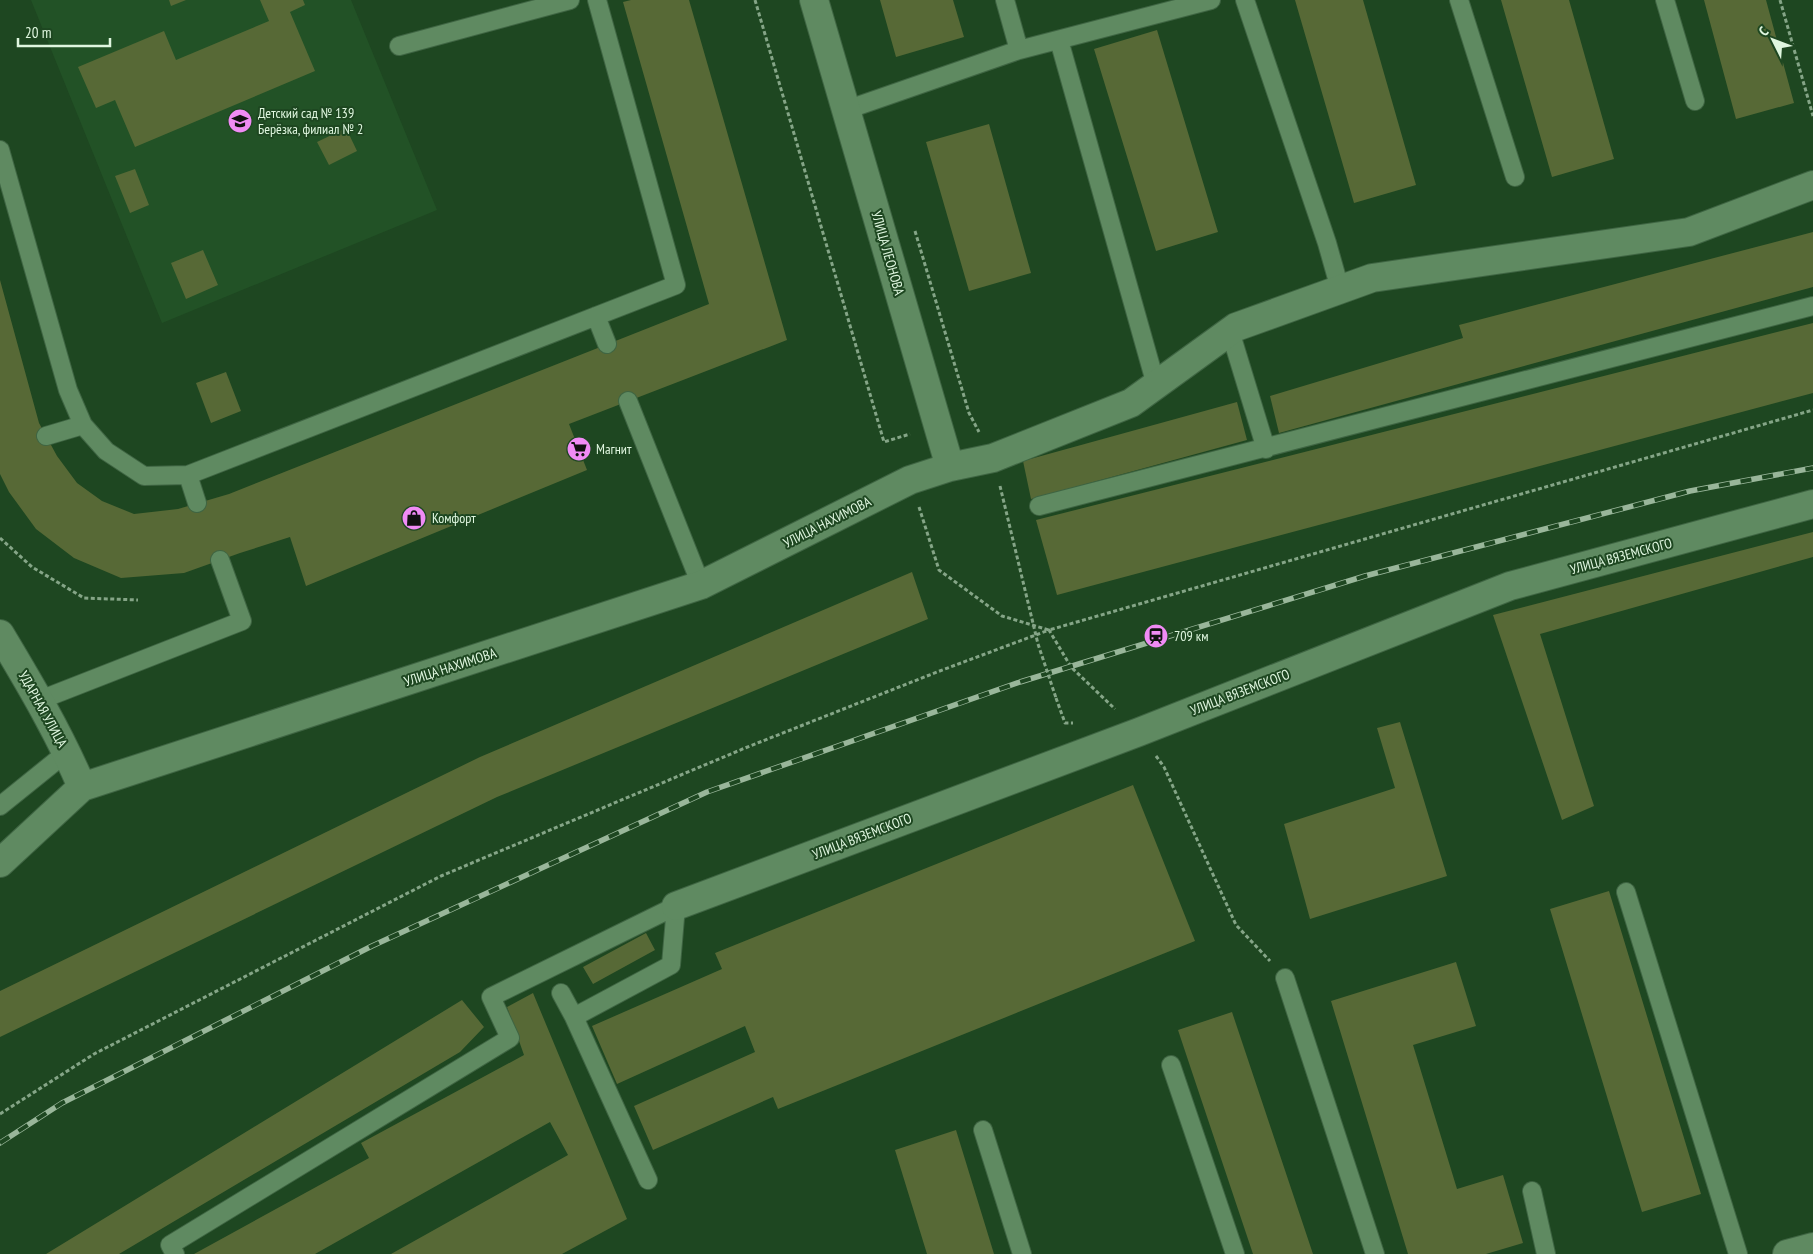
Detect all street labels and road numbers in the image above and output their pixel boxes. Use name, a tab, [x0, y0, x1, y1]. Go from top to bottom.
street label: УЛИЦА ЛЕОНОВА	[867, 209, 909, 298]
street label: УЛИЦА НАХИМОВА	[780, 492, 874, 552]
street label: УЛИЦА ВЯЗЕМСКОГО	[1568, 534, 1674, 578]
street label: УЛИЦА НАХИМОВА	[402, 643, 499, 690]
street label: УЛИЦА ВЯЗЕМСКОГО	[1188, 665, 1292, 719]
street label: УДАРНАЯ УЛИЦА	[15, 668, 72, 751]
street label: УЛИЦА ВЯЗЕМСКОГО	[810, 809, 914, 863]

